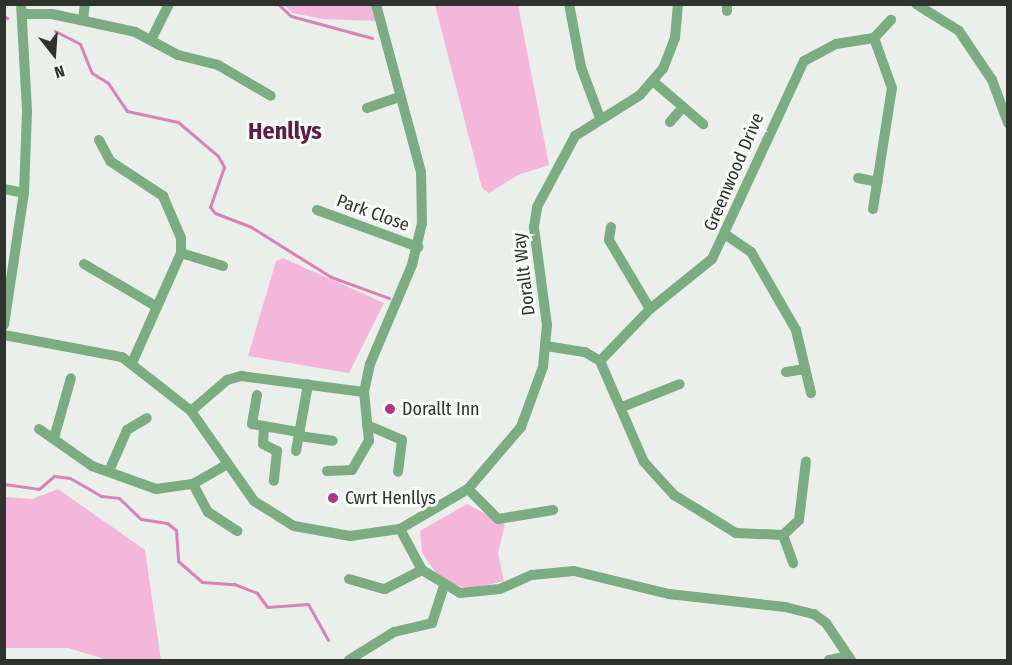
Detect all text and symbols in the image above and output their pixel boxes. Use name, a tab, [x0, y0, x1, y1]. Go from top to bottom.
north arrow	[24, 24, 84, 84]
text: N	[52, 61, 67, 82]
street label: Greenwood Drive	[699, 110, 769, 234]
district label: Henllys	[248, 118, 322, 146]
street label: Park Close	[334, 190, 412, 236]
street label: Dorallt Way	[508, 231, 540, 317]
place label: Dorallt Inn	[402, 398, 480, 420]
marker: Dorallt Inn	[383, 402, 397, 416]
place label: Cwrt Henllys	[345, 487, 436, 509]
marker: Cwrt Henllys	[326, 491, 340, 505]

